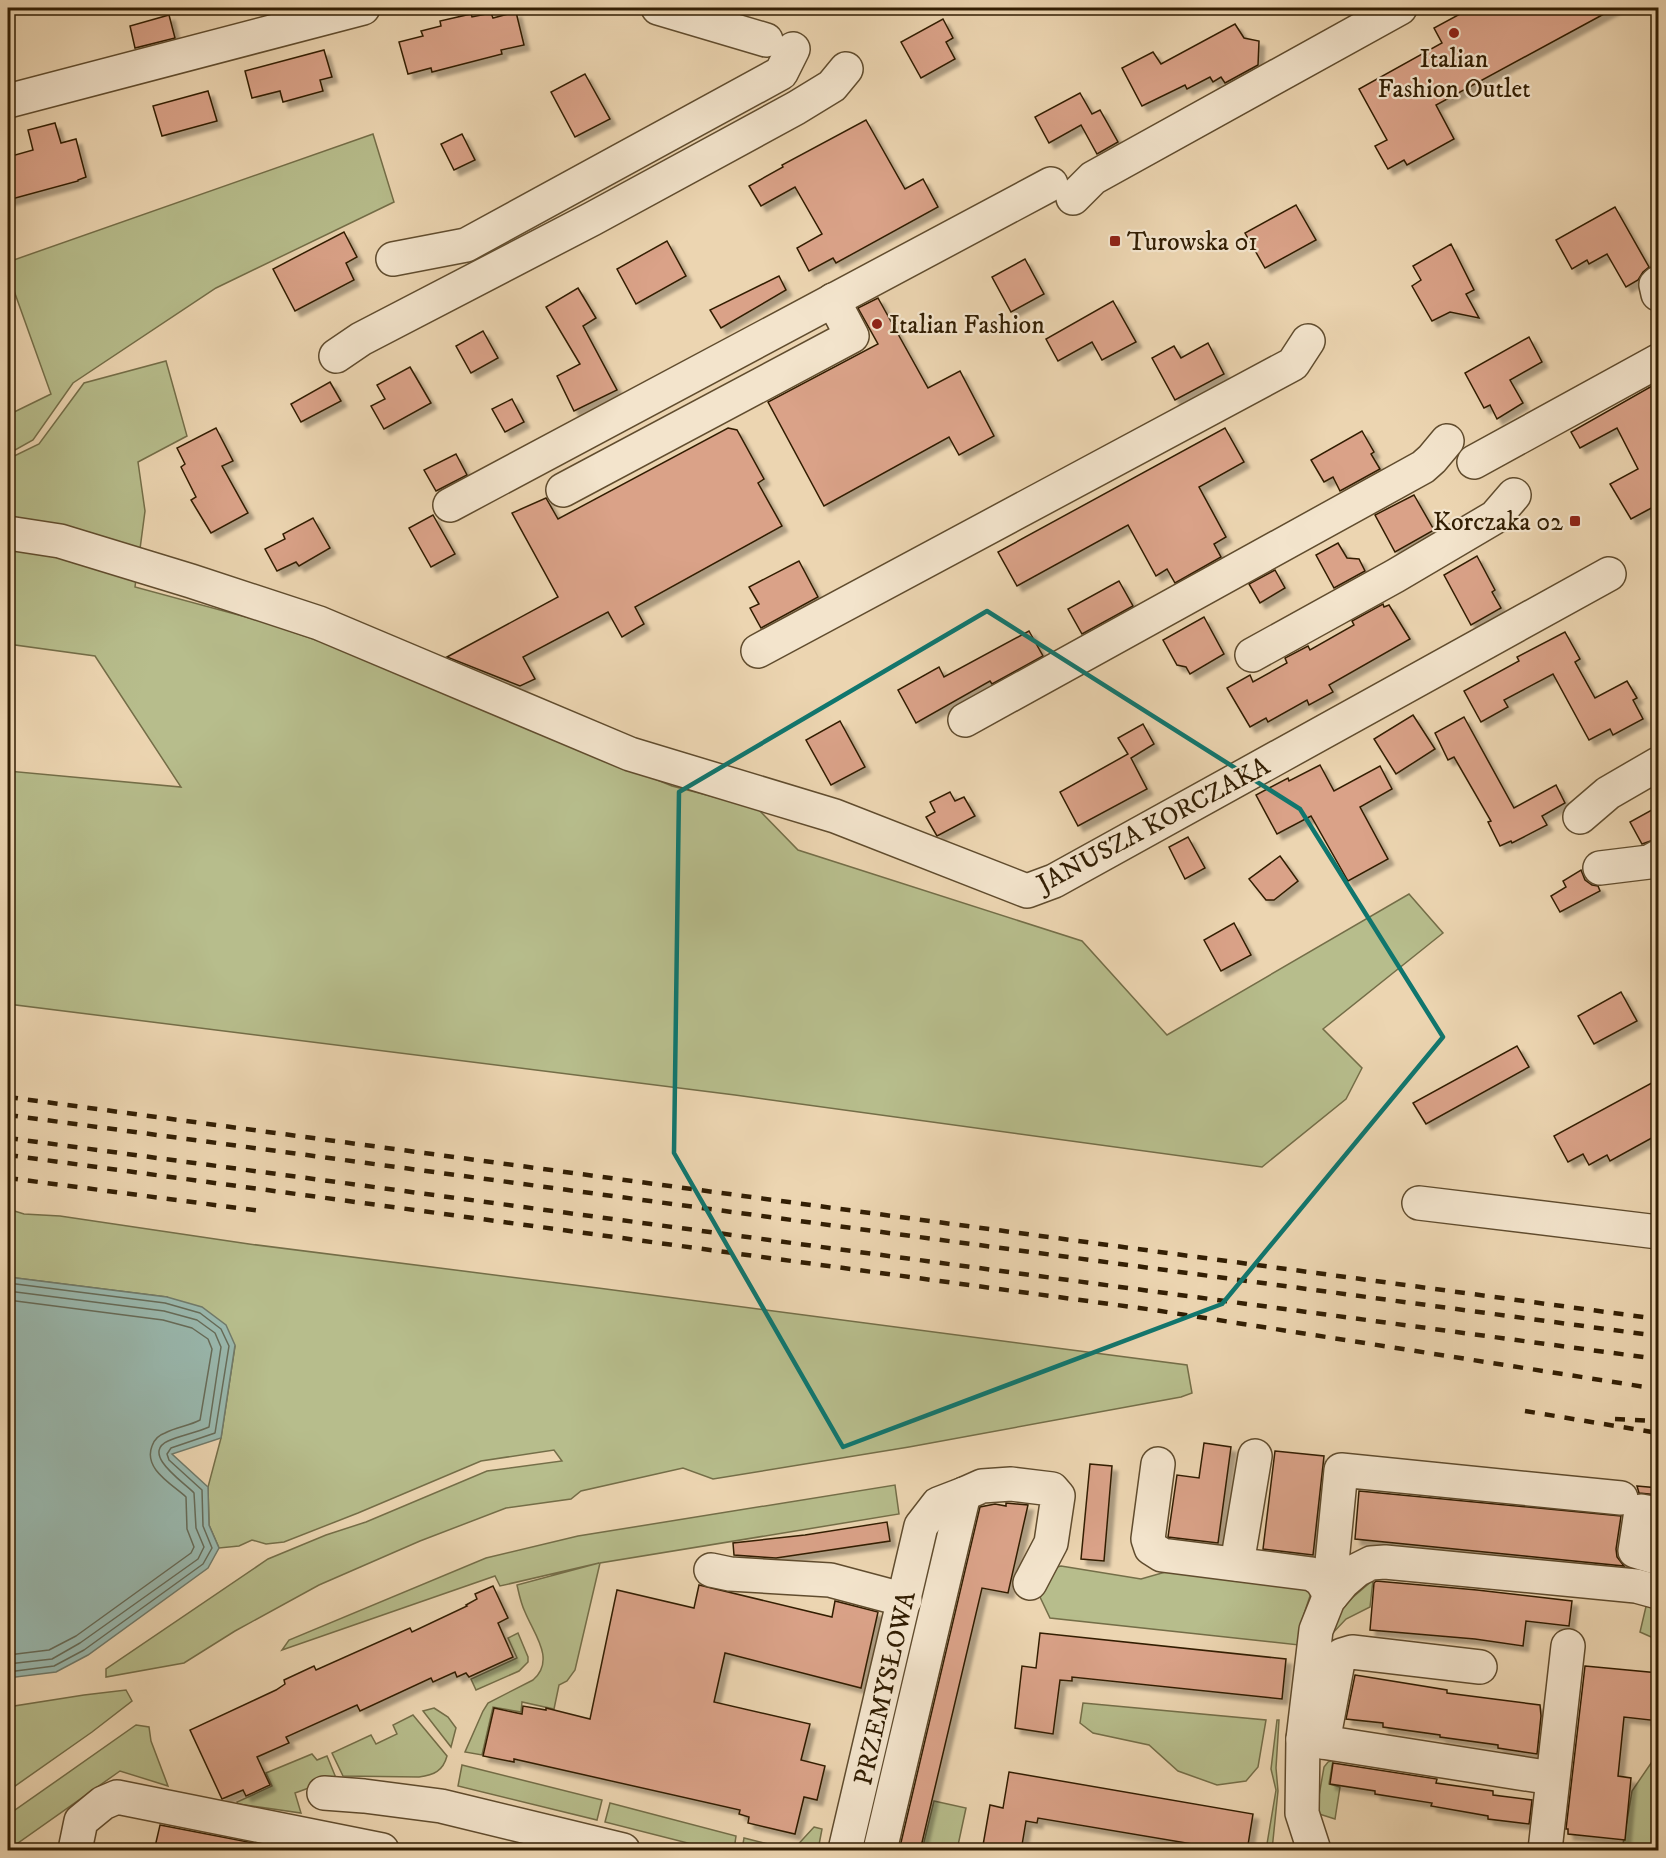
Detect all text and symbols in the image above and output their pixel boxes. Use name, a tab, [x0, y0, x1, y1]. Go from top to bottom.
marker: Italian Fashion Outlet	[1447, 26, 1461, 40]
place label: Italian Fashion Outlet	[1377, 43, 1531, 106]
place label: Turowska 01	[1127, 226, 1258, 259]
marker: Turowska 01	[1108, 234, 1122, 248]
place label: Italian Fashion	[889, 309, 1045, 342]
marker: Italian Fashion	[870, 317, 884, 331]
place label: Korczaka 02	[1433, 506, 1563, 539]
marker: Korczaka 02	[1568, 514, 1582, 528]
street label: JANUSZA KORCZAKA	[1030, 750, 1276, 902]
street label: PRZEMYSŁOWA	[847, 1588, 924, 1788]

